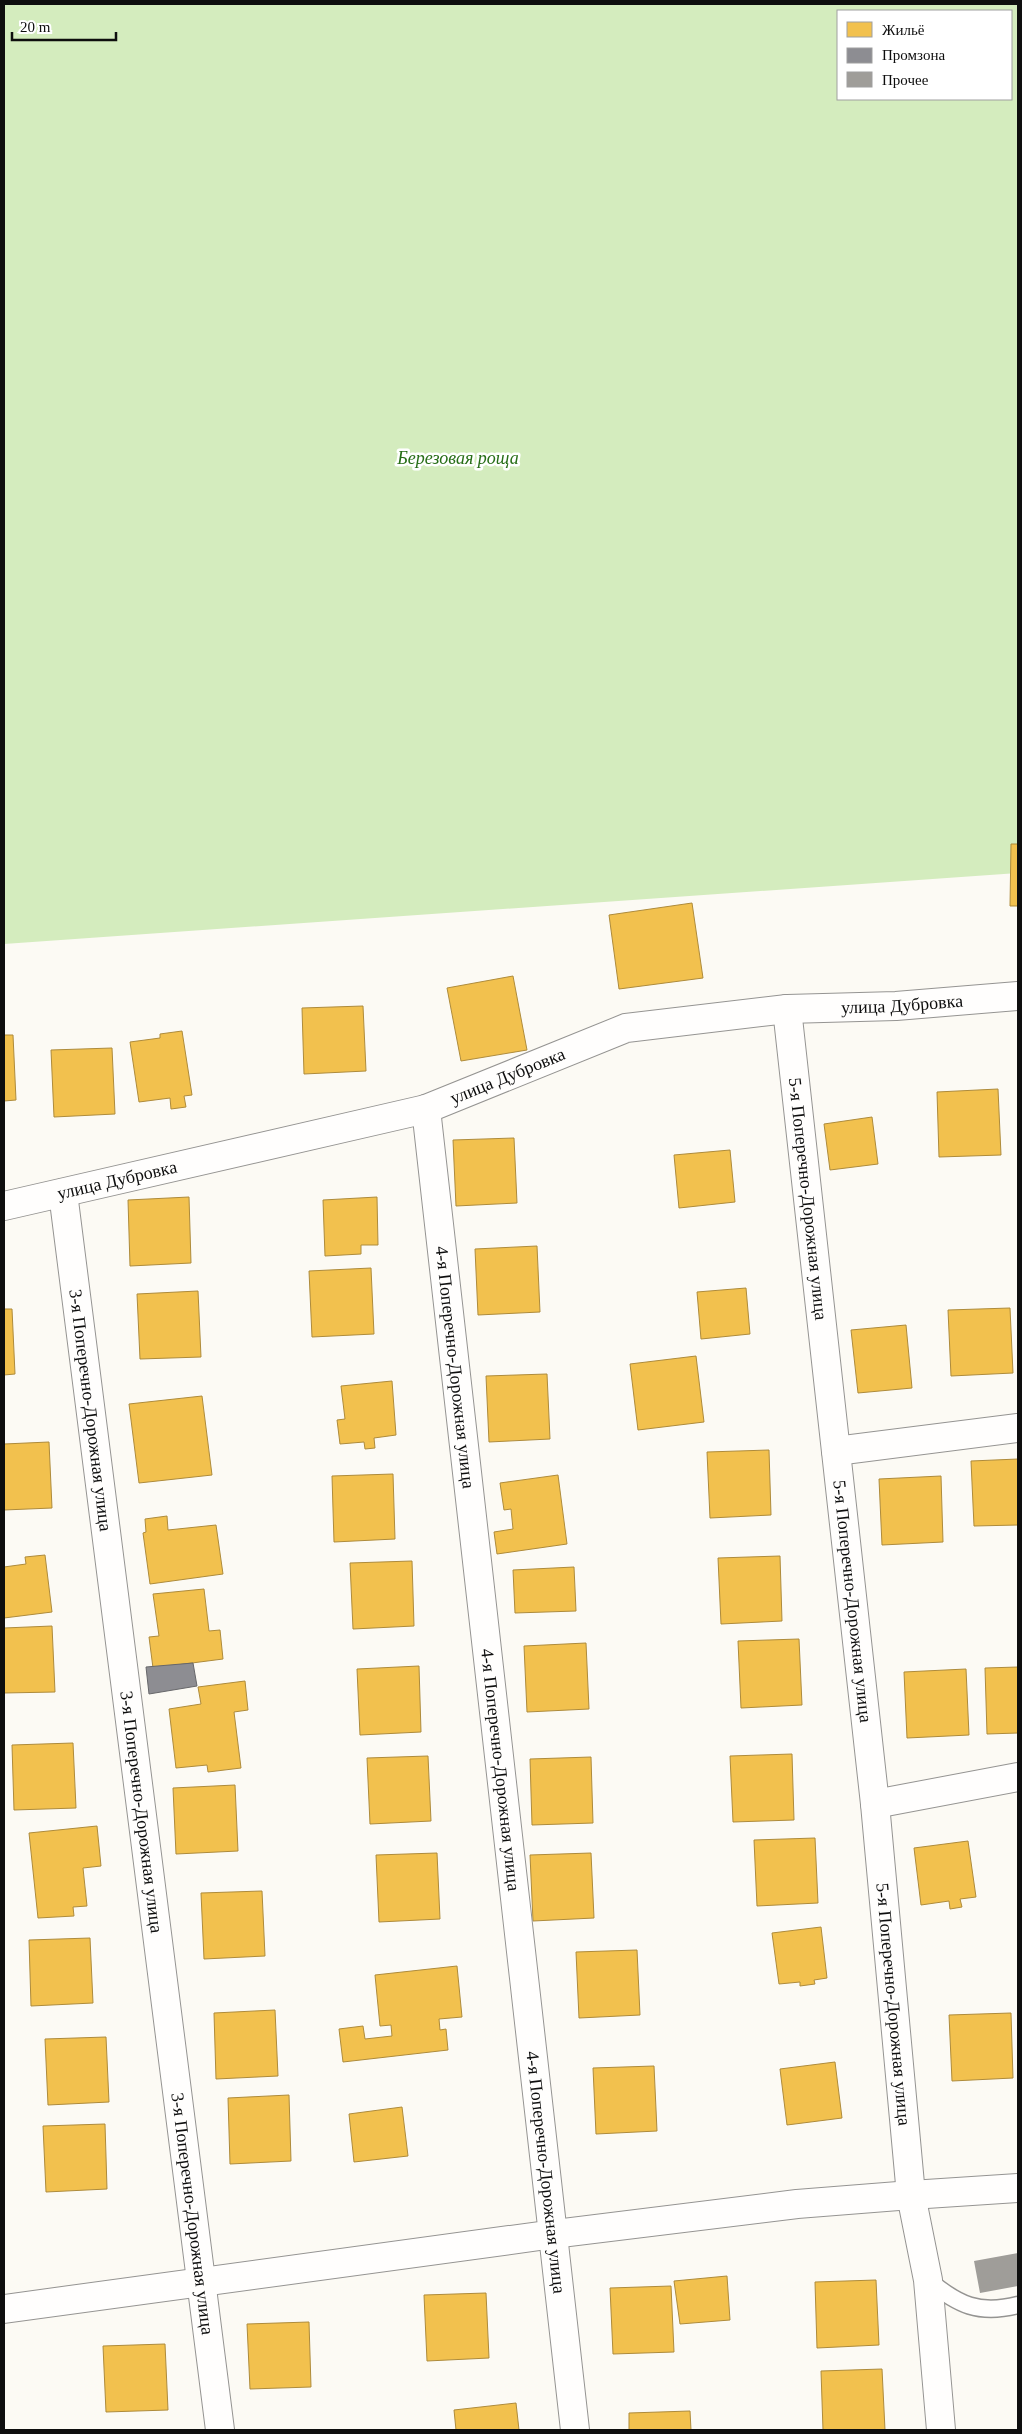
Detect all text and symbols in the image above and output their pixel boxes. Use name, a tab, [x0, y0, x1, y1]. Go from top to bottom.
scale bar	[12, 10, 116, 42]
legend	[837, 10, 1012, 100]
text: 20 m	[20, 19, 51, 35]
text: Жильё	[882, 22, 925, 38]
text: Промзона	[882, 47, 945, 63]
text: Прочее	[882, 72, 929, 88]
park label: Березовая роща	[396, 448, 519, 468]
street label: улица Дубровка	[841, 991, 964, 1018]
street label: улица Дубровка	[447, 1044, 568, 1108]
street label: 5-я Поперечно-Дорожная улица	[785, 1077, 831, 1321]
street label: улица Дубровка	[55, 1157, 179, 1203]
street label: 4-я Поперечно-Дорожная улица	[432, 1245, 479, 1490]
street label: 3-я Поперечно-Дорожная улица	[65, 1288, 116, 1532]
street label: 5-я Поперечно-Дорожная улица	[829, 1479, 876, 1724]
street label: 4-я Поперечно-Дорожная улица	[477, 1648, 524, 1892]
street label: 3-я Поперечно-Дорожная улица	[116, 1690, 167, 1934]
street label: 5-я Поперечно-Дорожная улица	[872, 1882, 915, 2127]
street label: 4-я Поперечно-Дорожная улица	[522, 2050, 570, 2295]
street label: 3-я Поперечно-Дорожная улица	[167, 2092, 218, 2336]

